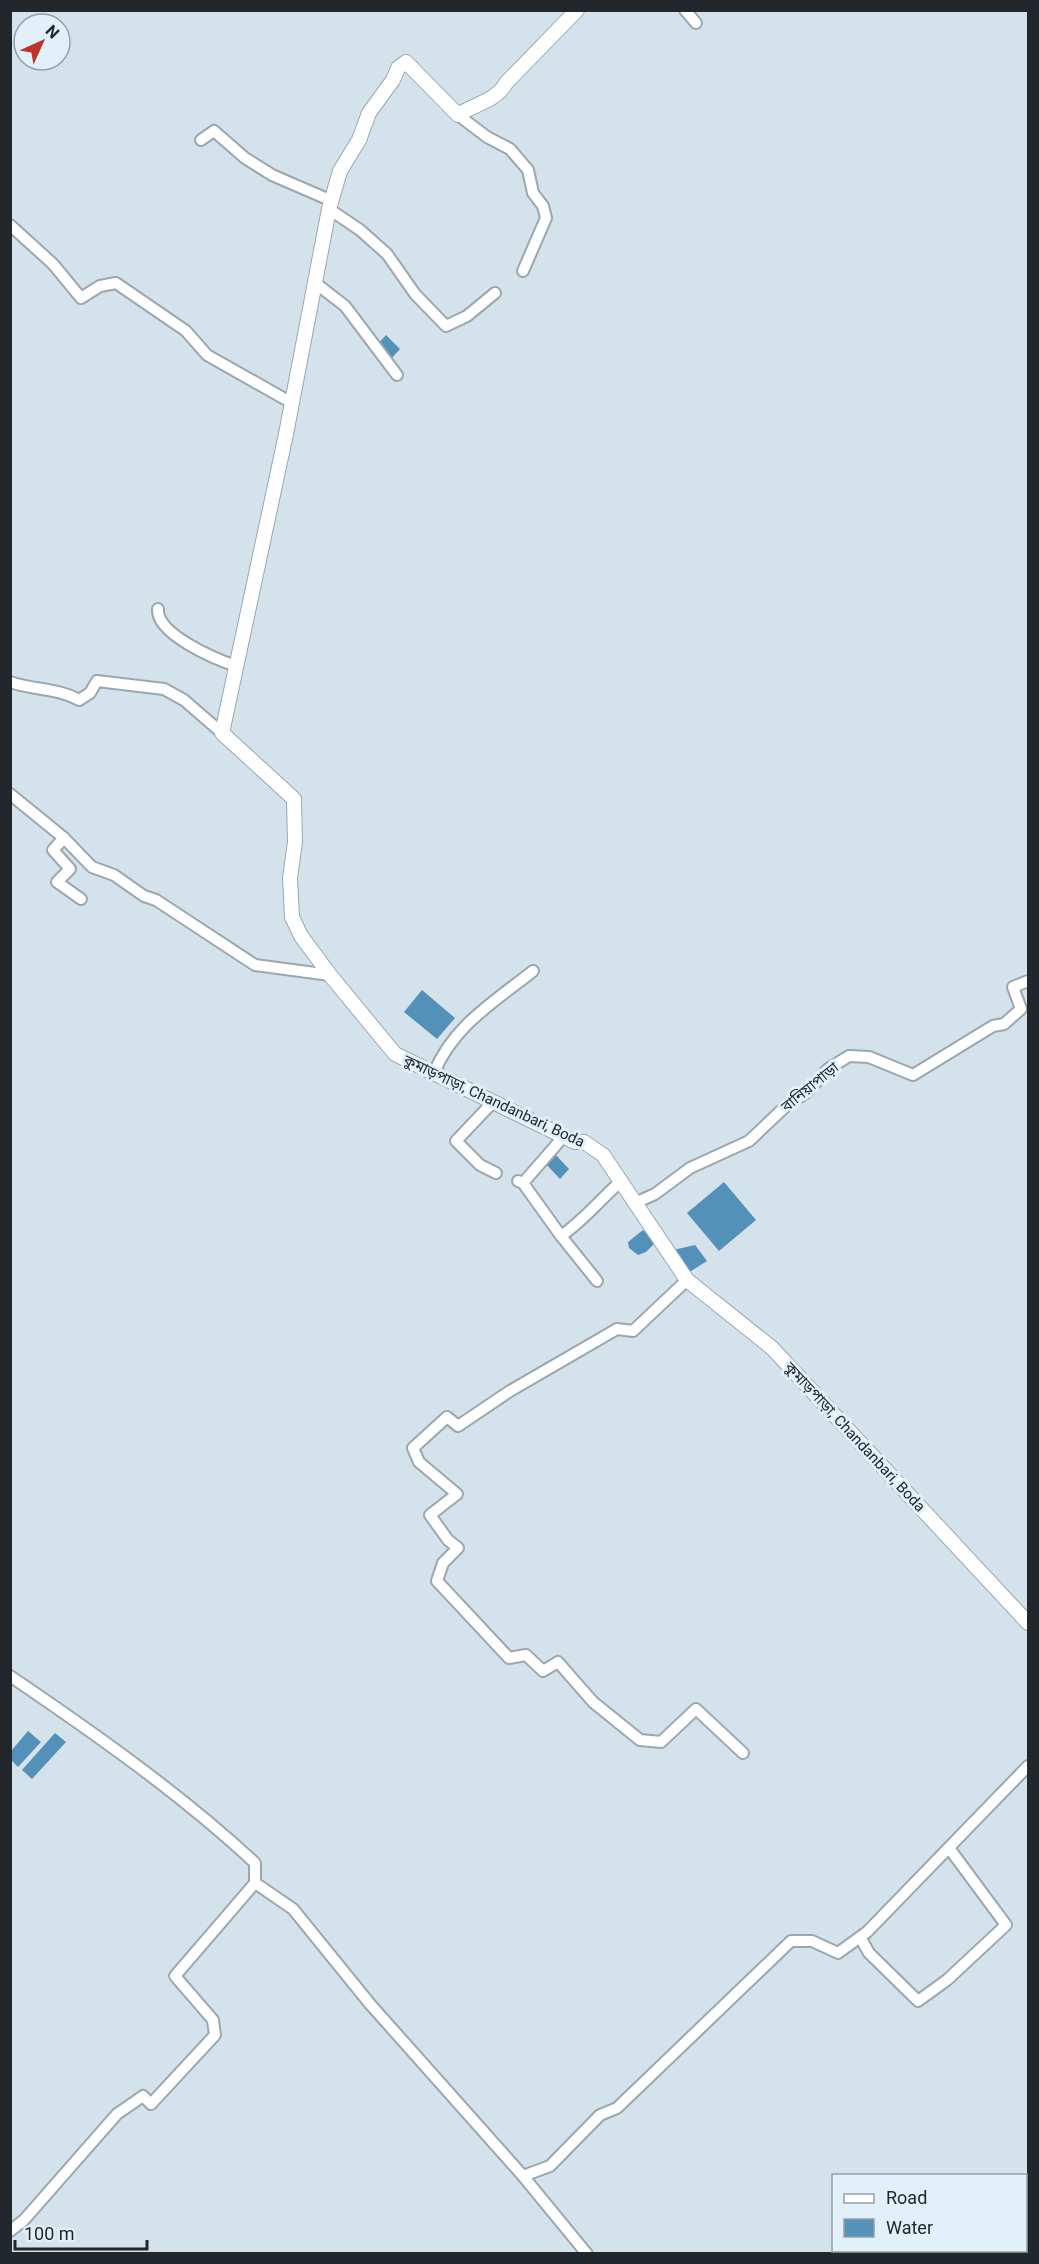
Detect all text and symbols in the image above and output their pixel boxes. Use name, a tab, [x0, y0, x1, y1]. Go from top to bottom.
north arrow	[12, 12, 72, 72]
text: N	[42, 21, 63, 42]
street label: কুমাড়পাড়া, Chandanbari, Boda	[400, 1051, 587, 1151]
street label: বানিয়াপাড়া	[777, 1058, 843, 1116]
street label: কুমাড়পাড়া, Chandanbari, Boda	[780, 1358, 929, 1516]
legend	[832, 2174, 1027, 2252]
text: Road	[886, 2187, 927, 2208]
scale bar	[15, 2213, 147, 2251]
text: Water	[886, 2217, 933, 2238]
text: 100 m	[24, 2223, 75, 2244]

